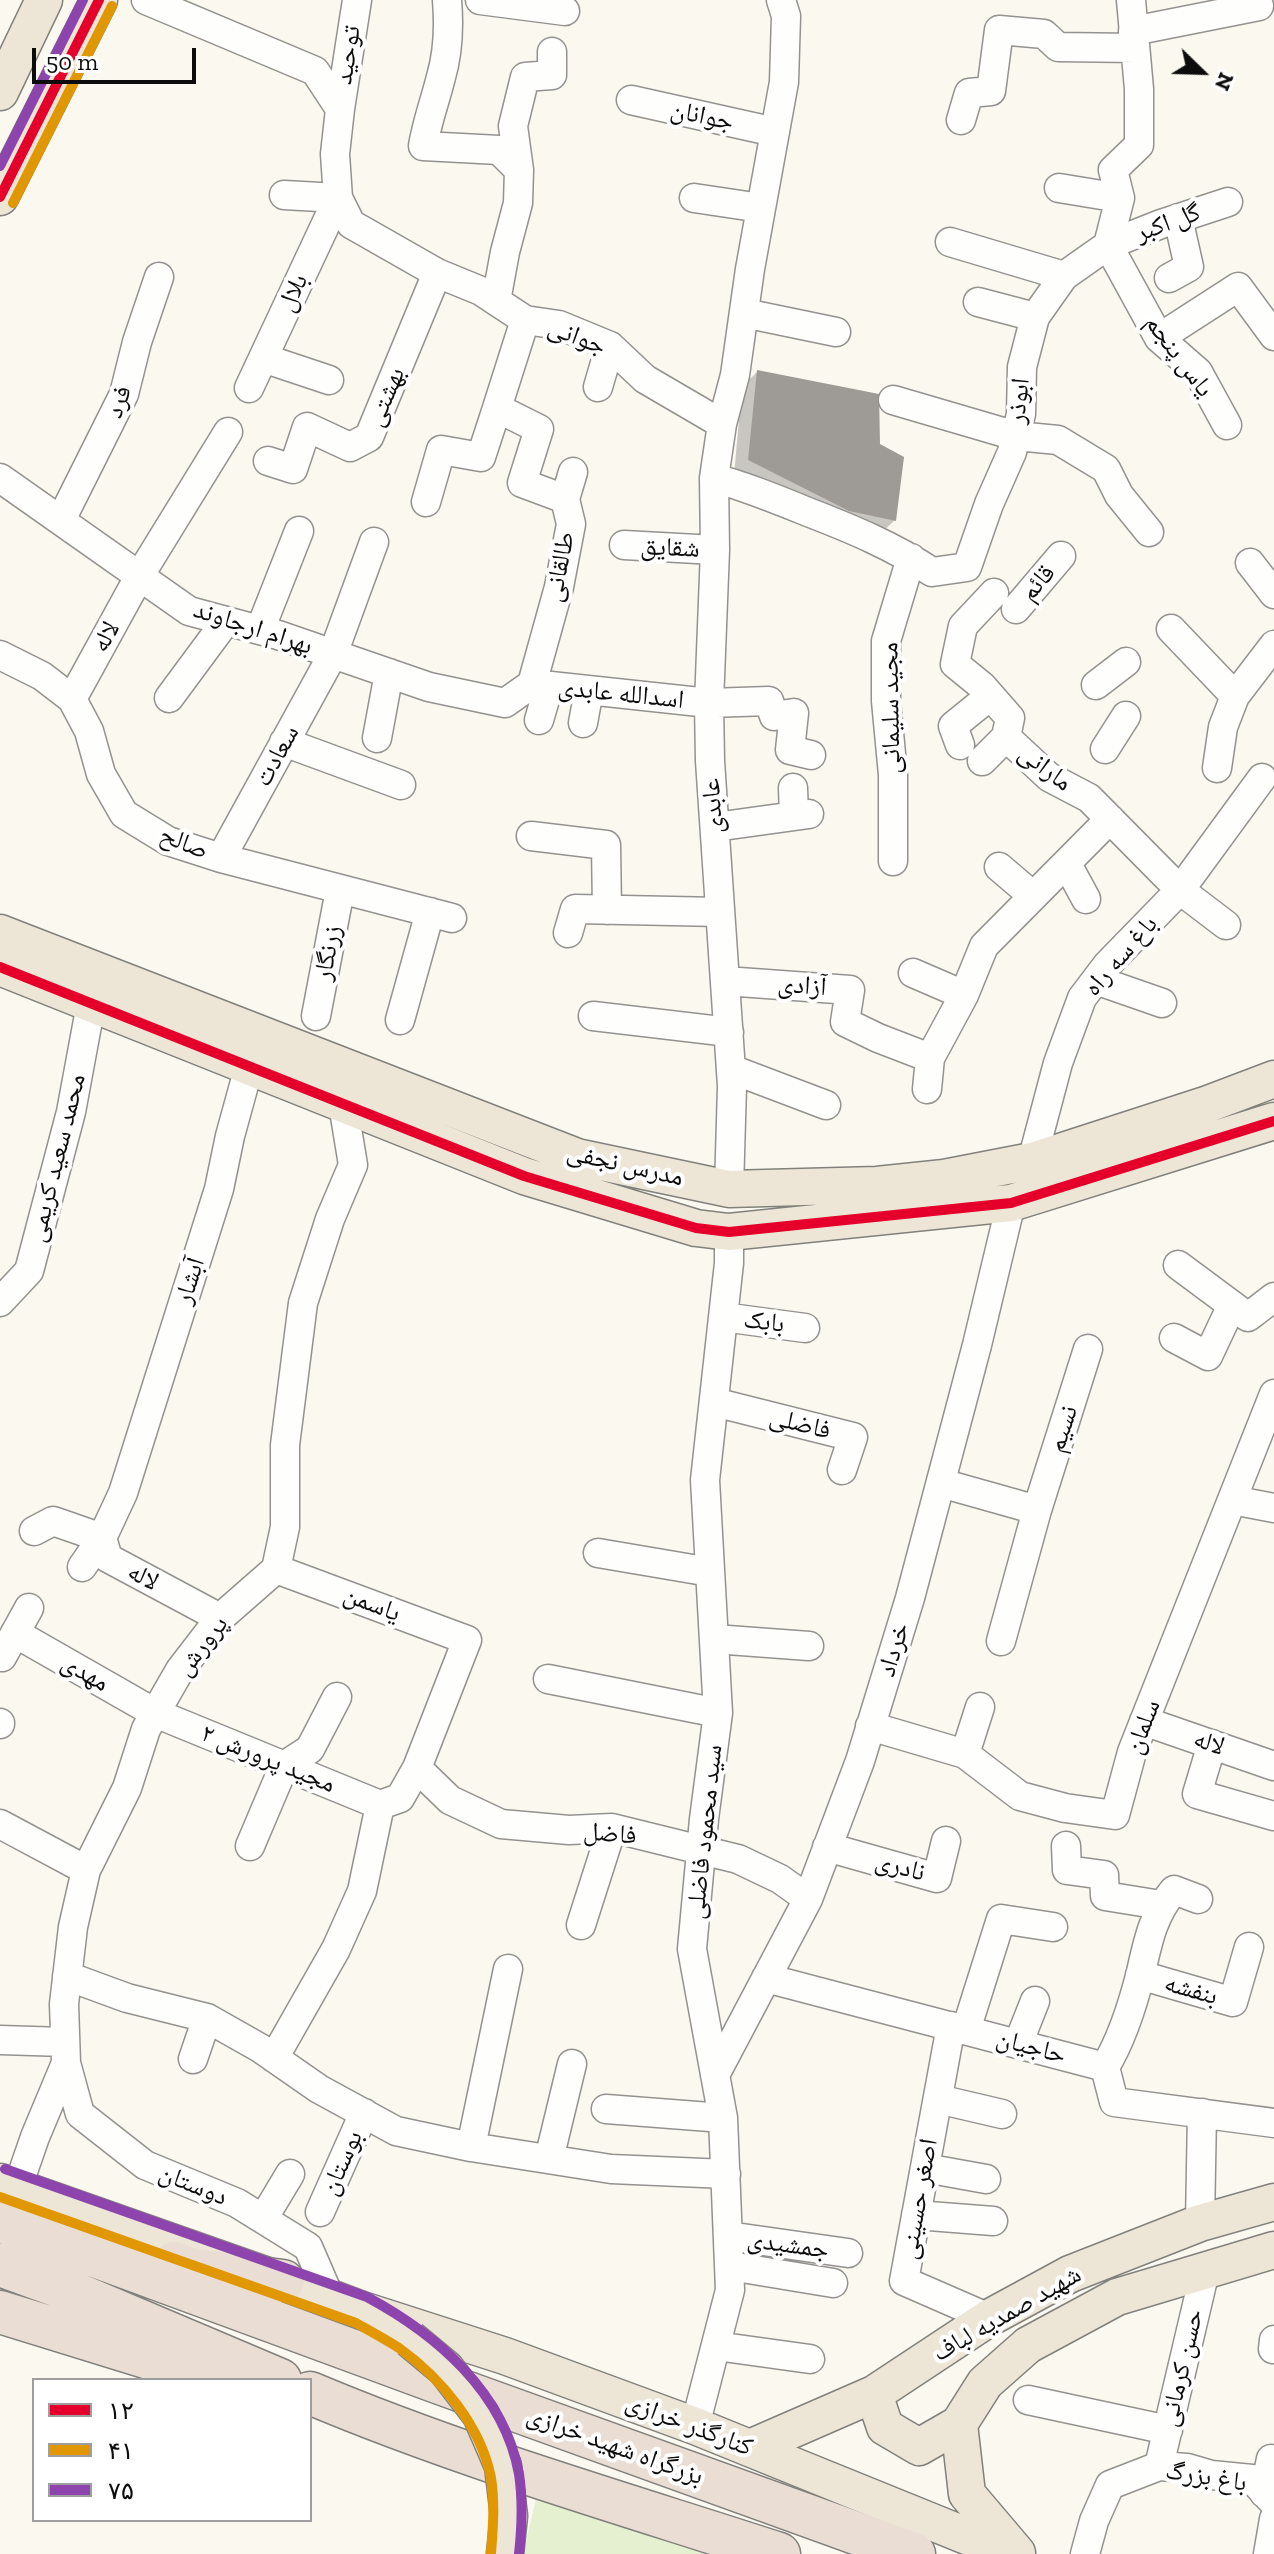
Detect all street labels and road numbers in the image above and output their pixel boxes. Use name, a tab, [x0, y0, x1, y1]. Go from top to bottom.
street label: توحید	[328, 23, 368, 87]
street label: جوانان	[668, 94, 736, 138]
street label: گل اکبر	[1131, 197, 1205, 249]
street label: بلال	[271, 269, 315, 317]
street label: یاس پنجم	[1138, 309, 1220, 403]
street label: جوانی	[543, 312, 611, 362]
street label: بهشتی	[360, 363, 412, 431]
street label: ابوذر	[1001, 376, 1037, 426]
street label: فرد	[99, 381, 139, 423]
street label: طالقانی	[538, 529, 582, 605]
street label: شقایق	[640, 531, 700, 565]
street label: قائم	[1014, 558, 1062, 608]
street label: بهرام ارجاوند	[190, 594, 316, 662]
street label: لاله	[85, 616, 127, 658]
street label: مجید سلیمانی	[874, 642, 908, 774]
street label: اسدالله عابدی	[556, 672, 686, 716]
street label: سعادت	[248, 720, 306, 792]
street label: مارانی	[1012, 738, 1078, 798]
street label: عابدی	[696, 777, 730, 835]
street label: صالح	[155, 819, 213, 867]
street label: باغ سه راه	[1077, 909, 1165, 1003]
street label: زرنگار	[307, 923, 349, 983]
street label: آزادی	[776, 969, 828, 1003]
street label: محمد سعید کریمی	[21, 1071, 93, 1245]
street label: مدرس نجفی	[564, 1136, 686, 1194]
street label: آبشار	[168, 1254, 212, 1308]
street label: بابک	[742, 1304, 786, 1340]
street label: فاضلی	[766, 1401, 834, 1447]
street label: نسیم	[1041, 1402, 1085, 1456]
street label: لاله	[122, 1556, 164, 1598]
street label: یاسمن	[339, 1579, 405, 1629]
street label: پرورش	[169, 1610, 235, 1682]
street label: خرداد	[871, 1619, 917, 1681]
street label: مهدی	[55, 1647, 115, 1699]
street label: سلمان	[1118, 1695, 1168, 1759]
street label: مجید پرورش ۲	[196, 1718, 340, 1800]
street label: لاله	[1189, 1723, 1229, 1763]
street label: سید محمود فاضلی	[680, 1743, 730, 1921]
street label: فاضل	[582, 1816, 638, 1852]
street label: نادری	[872, 1845, 928, 1889]
street label: بنفشه	[1161, 1968, 1221, 2012]
street label: حاجیان	[993, 2023, 1069, 2071]
street label: بوستان	[314, 2126, 370, 2200]
street label: اصغر حسینی	[893, 2136, 945, 2262]
street label: دوستان	[154, 2157, 232, 2213]
street label: جمشیدی	[745, 2224, 831, 2266]
street label: شهید صمدیه لباف	[927, 2259, 1087, 2369]
street label: حسن کرمانی	[1153, 2306, 1211, 2430]
street label: کنارگذر خرازی	[621, 2387, 757, 2463]
street label: بزرگراه شهید خرازی	[522, 2400, 708, 2492]
street label: باغ بزرگ	[1163, 2455, 1249, 2499]

